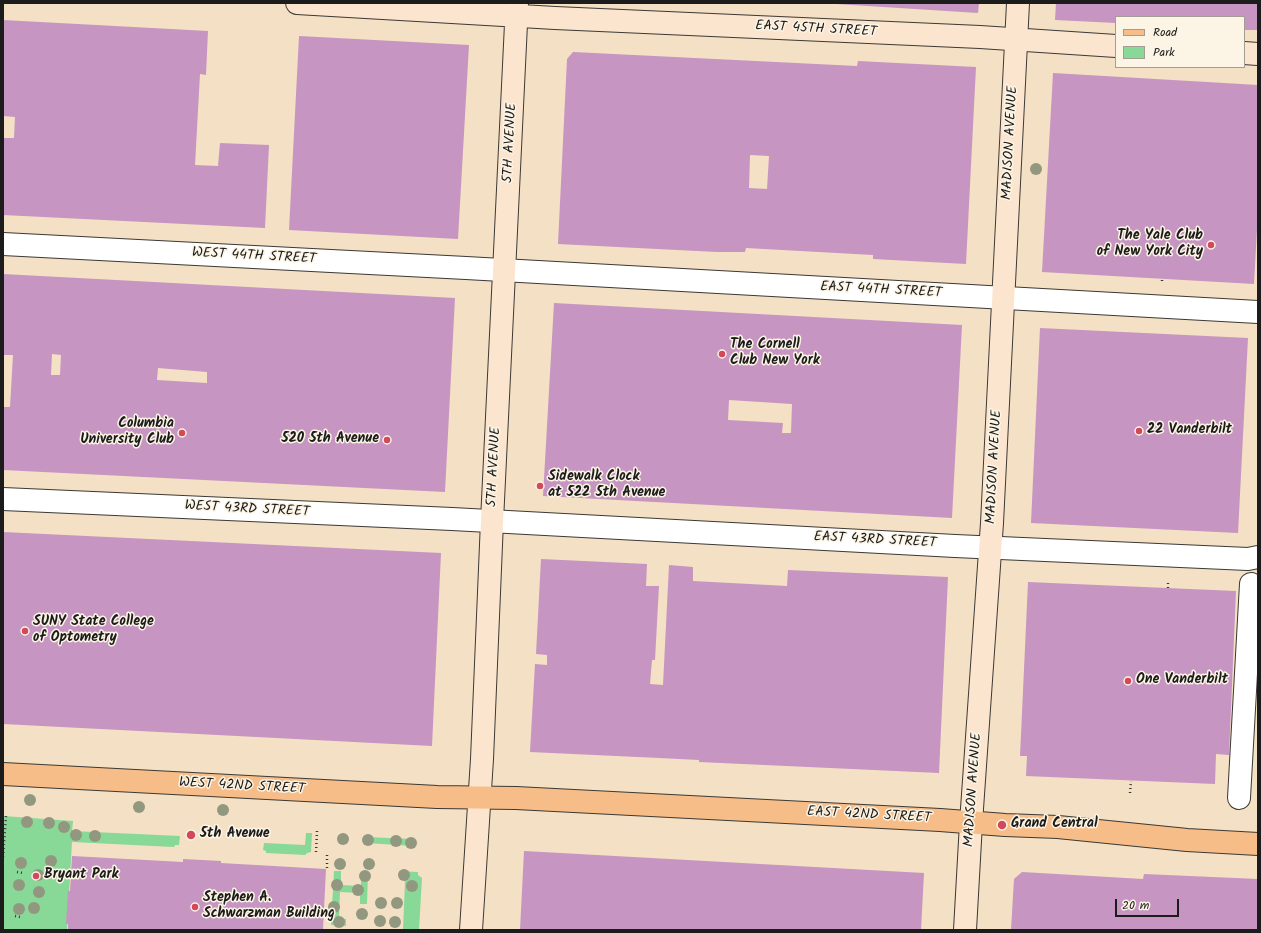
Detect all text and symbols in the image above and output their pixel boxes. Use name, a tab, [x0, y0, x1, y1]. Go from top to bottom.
legend	[1115, 16, 1245, 68]
street label: EAST 45TH STREET	[755, 18, 877, 42]
text: Road	[1153, 23, 1177, 42]
text: Park	[1153, 43, 1175, 62]
street label: MADISON AVENUE	[1000, 86, 1022, 200]
street label: 5TH AVENUE	[501, 103, 521, 183]
place label: The Yale Club of New York City	[1097, 229, 1203, 262]
marker: The Yale Club of New York City	[1206, 240, 1216, 250]
street label: WEST 44TH STREET	[191, 245, 317, 269]
street label: EAST 44TH STREET	[820, 279, 942, 303]
place label: The Cornell Club New York	[730, 338, 820, 370]
marker: The Cornell Club New York	[717, 349, 727, 359]
street label: MADISON AVENUE	[984, 410, 1006, 524]
place label: Columbia University Club	[80, 417, 174, 450]
place label: 22 Vanderbilt	[1147, 423, 1232, 439]
marker: 22 Vanderbilt	[1134, 426, 1144, 436]
street label: 5TH AVENUE	[485, 427, 505, 507]
marker: Columbia University Club	[177, 428, 187, 438]
place label: 520 5th Avenue	[282, 432, 379, 448]
marker: 520 5th Avenue	[382, 435, 392, 445]
place label: Sidewalk Clock at 522 5th Avenue	[548, 470, 665, 502]
marker: Sidewalk Clock at 522 5th Avenue	[535, 481, 545, 491]
street label: WEST 43RD STREET	[184, 498, 310, 522]
street label: EAST 43RD STREET	[813, 529, 937, 553]
place label: SUNY State College of Optometry	[33, 615, 154, 648]
marker: SUNY State College of Optometry	[20, 626, 30, 636]
place label: One Vanderbilt	[1136, 673, 1228, 689]
marker: One Vanderbilt	[1123, 676, 1133, 686]
street label: MADISON AVENUE	[962, 732, 986, 848]
street label: WEST 42ND STREET	[178, 775, 306, 799]
street label: EAST 42ND STREET	[807, 804, 931, 828]
place label: Grand Central	[1011, 817, 1098, 833]
marker: Grand Central	[996, 819, 1008, 831]
place label: 5th Avenue	[200, 827, 270, 843]
marker: 5th Avenue	[185, 829, 197, 841]
place label: Bryant Park	[44, 868, 118, 884]
marker: Bryant Park	[31, 871, 41, 881]
place label: Stephen A. Schwarzman Building	[203, 891, 335, 924]
scale bar	[1117, 891, 1181, 917]
text: 20 m	[1122, 896, 1149, 915]
marker: Stephen A. Schwarzman Building	[190, 902, 200, 912]

